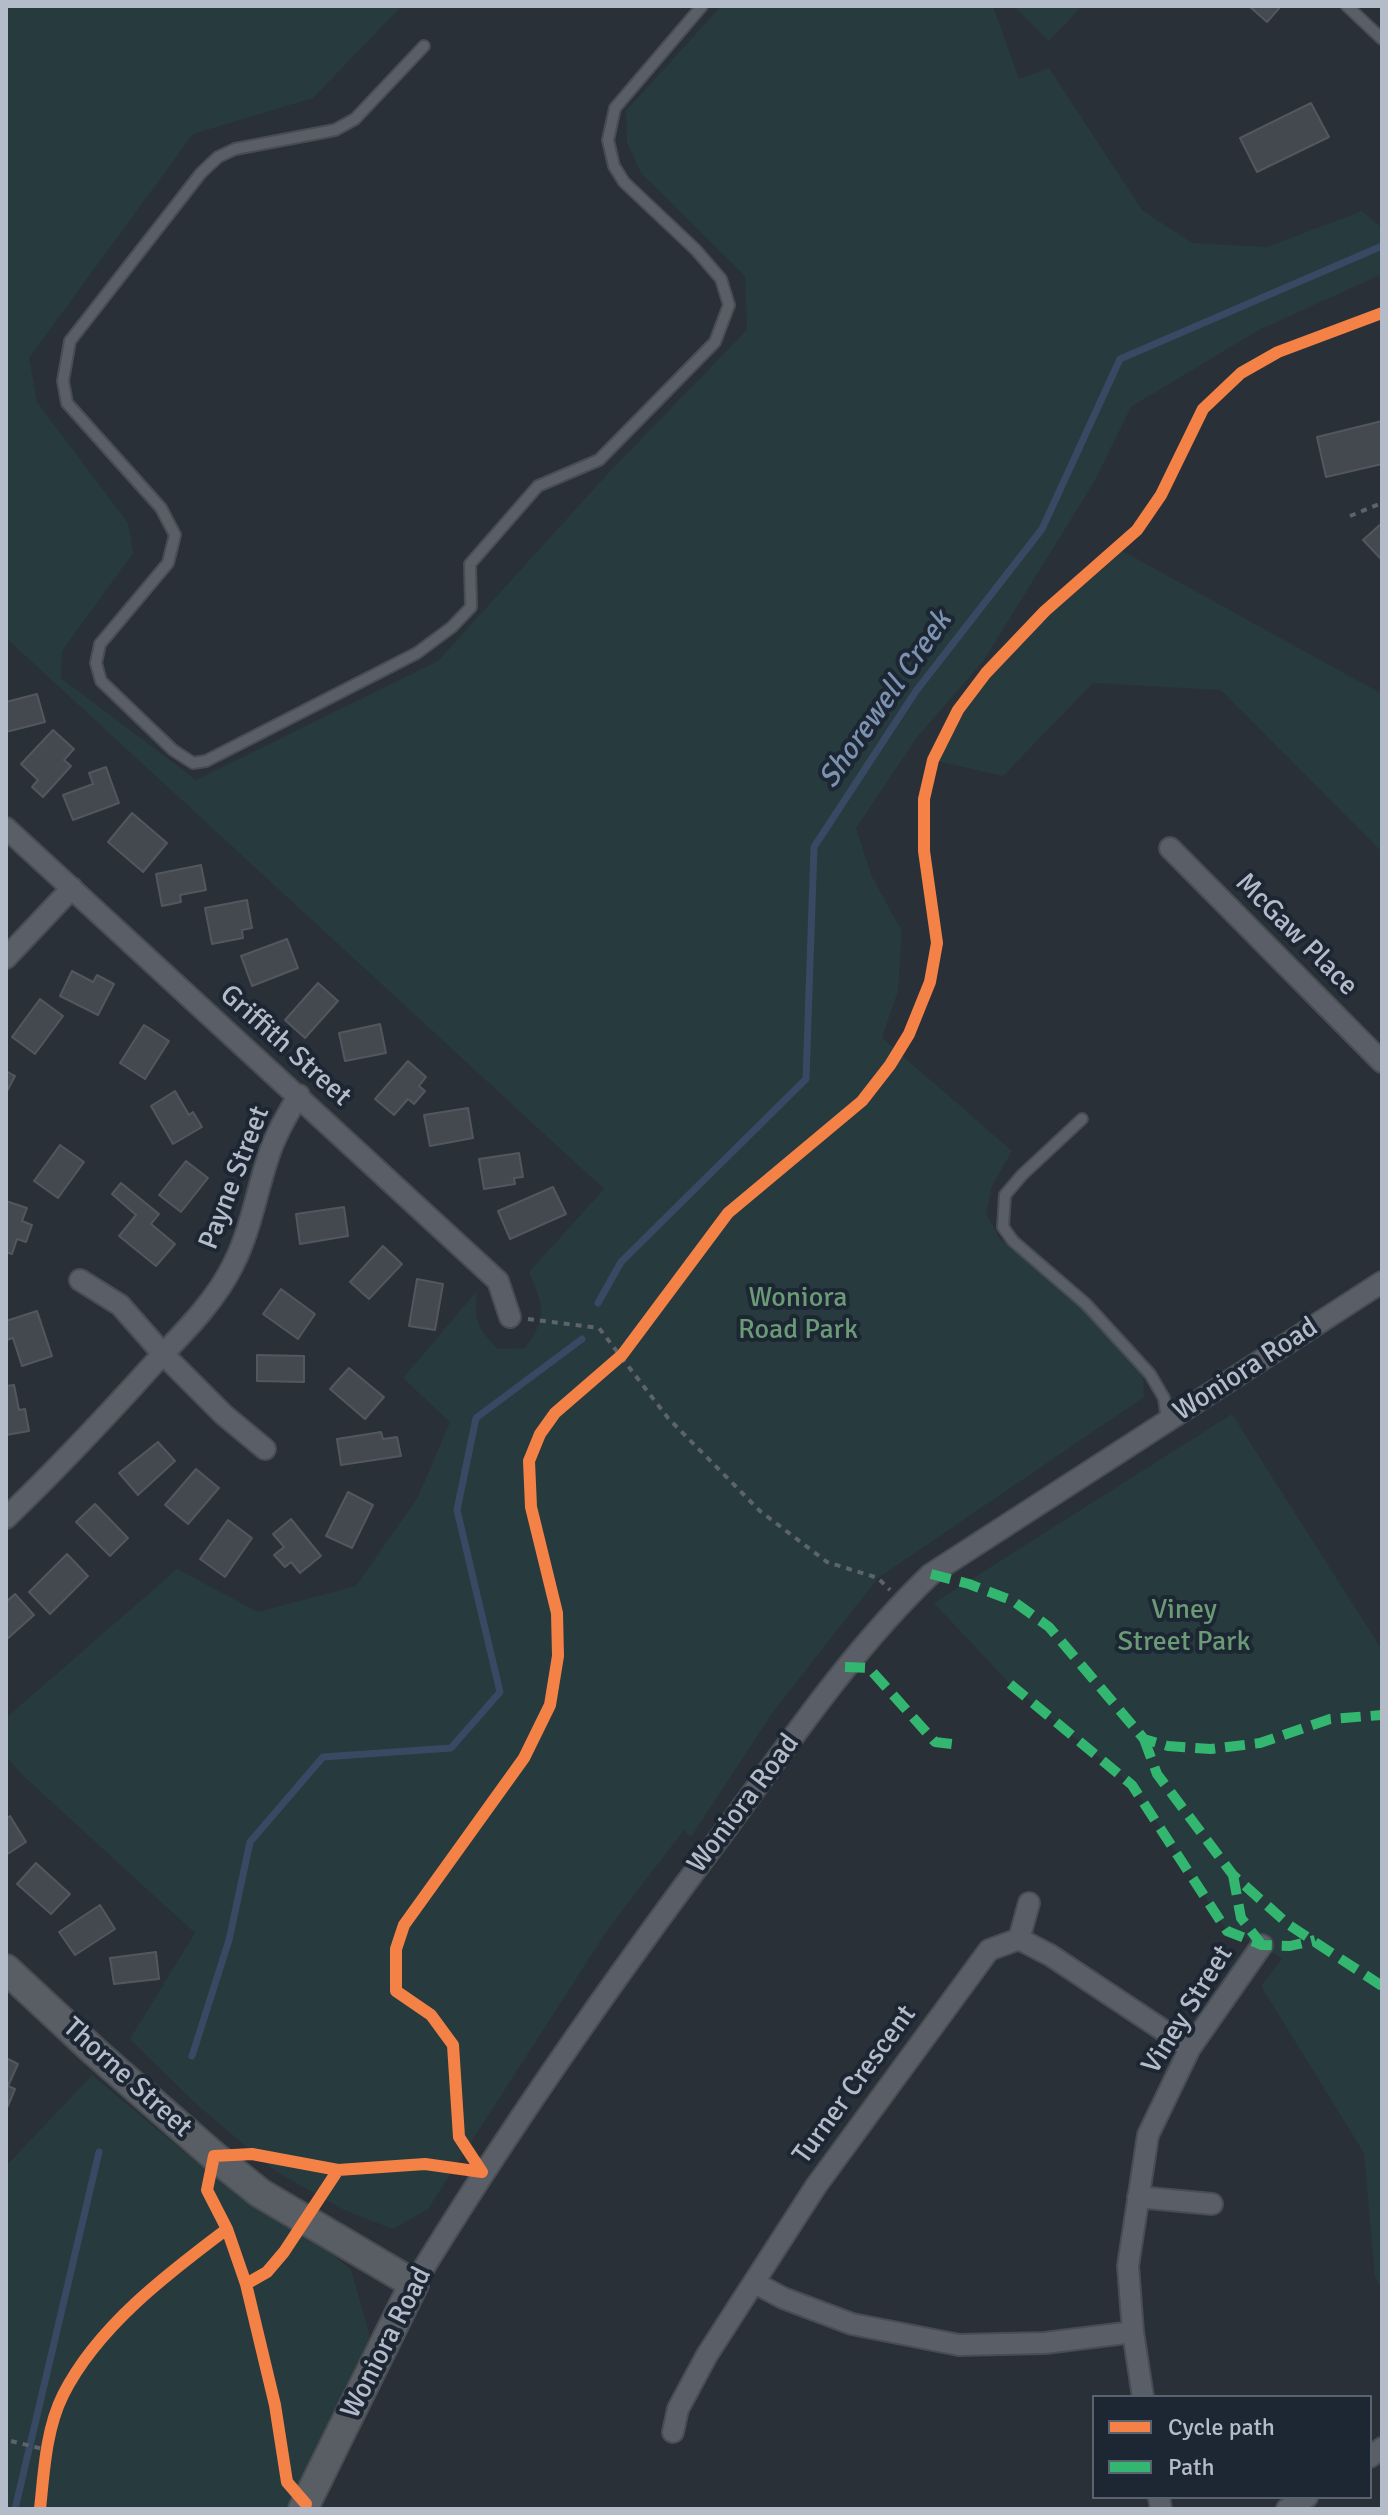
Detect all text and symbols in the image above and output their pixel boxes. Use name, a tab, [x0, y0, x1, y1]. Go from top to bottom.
water label: Shorewell Creek	[812, 605, 960, 795]
street label: McGaw Place	[1228, 867, 1364, 1003]
street label: Griffith Street	[212, 978, 358, 1114]
street label: Payne Street	[192, 1102, 278, 1254]
park label: Woniora Road Park	[738, 1282, 858, 1348]
street label: Woniora Road	[1168, 1311, 1324, 1429]
park label: Viney Street Park	[1118, 1594, 1250, 1660]
street label: Woniora Road	[681, 1728, 807, 1880]
street label: Viney Street	[1135, 1940, 1241, 2080]
street label: Turner Crescent	[786, 1999, 924, 2171]
street label: Thorne Street	[55, 2011, 199, 2145]
street label: Woniora Road	[335, 2262, 439, 2424]
legend	[1092, 2395, 1372, 2499]
text: Cycle path	[1168, 2412, 1275, 2442]
text: Path	[1168, 2452, 1214, 2482]

